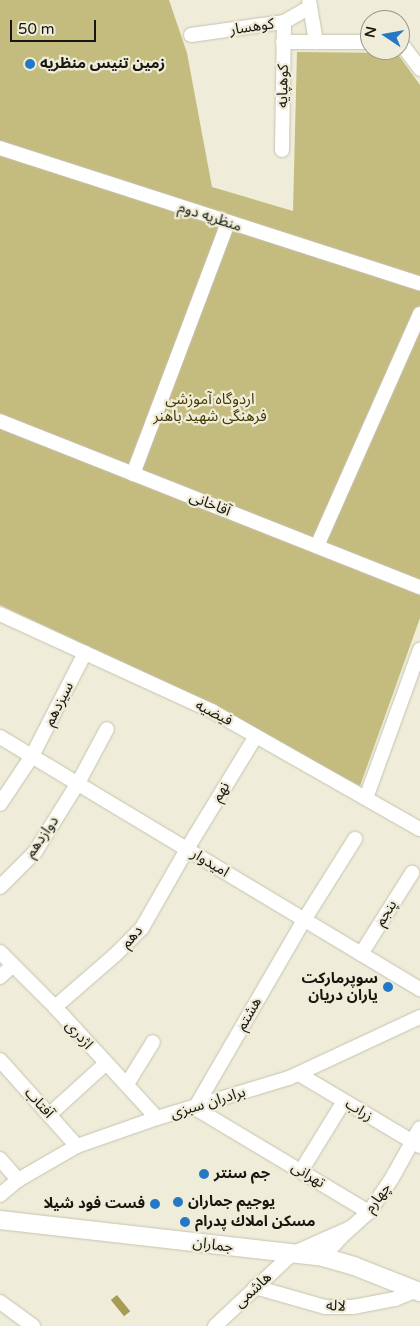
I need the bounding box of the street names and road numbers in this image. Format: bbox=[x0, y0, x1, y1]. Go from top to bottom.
street label: کوهسار bbox=[229, 15, 275, 39]
street label: کوهپایه bbox=[274, 64, 292, 108]
street label: منظریه دوم bbox=[176, 198, 244, 236]
street label: آقاخانی bbox=[187, 488, 233, 520]
street label: سیزدهم bbox=[40, 679, 78, 729]
street label: فیضیه bbox=[192, 696, 236, 730]
street label: نهم bbox=[208, 779, 234, 805]
street label: دوازدهم bbox=[21, 813, 63, 861]
street label: امیدوار bbox=[188, 845, 232, 881]
street label: پنجم bbox=[371, 897, 401, 929]
street label: دهم bbox=[117, 922, 147, 952]
street label: هشتم bbox=[232, 994, 266, 1034]
street label: اژدری bbox=[61, 1017, 97, 1053]
street label: برادران سبزی bbox=[168, 1083, 248, 1123]
street label: آفتاب bbox=[21, 1084, 57, 1122]
street label: زراب bbox=[342, 1095, 376, 1125]
street label: تهرانی bbox=[288, 1158, 328, 1192]
street label: چهارم bbox=[361, 1179, 395, 1217]
street label: جماران bbox=[192, 1234, 234, 1256]
street label: هاشمی bbox=[231, 1268, 275, 1312]
street label: لاله bbox=[325, 1296, 347, 1316]

